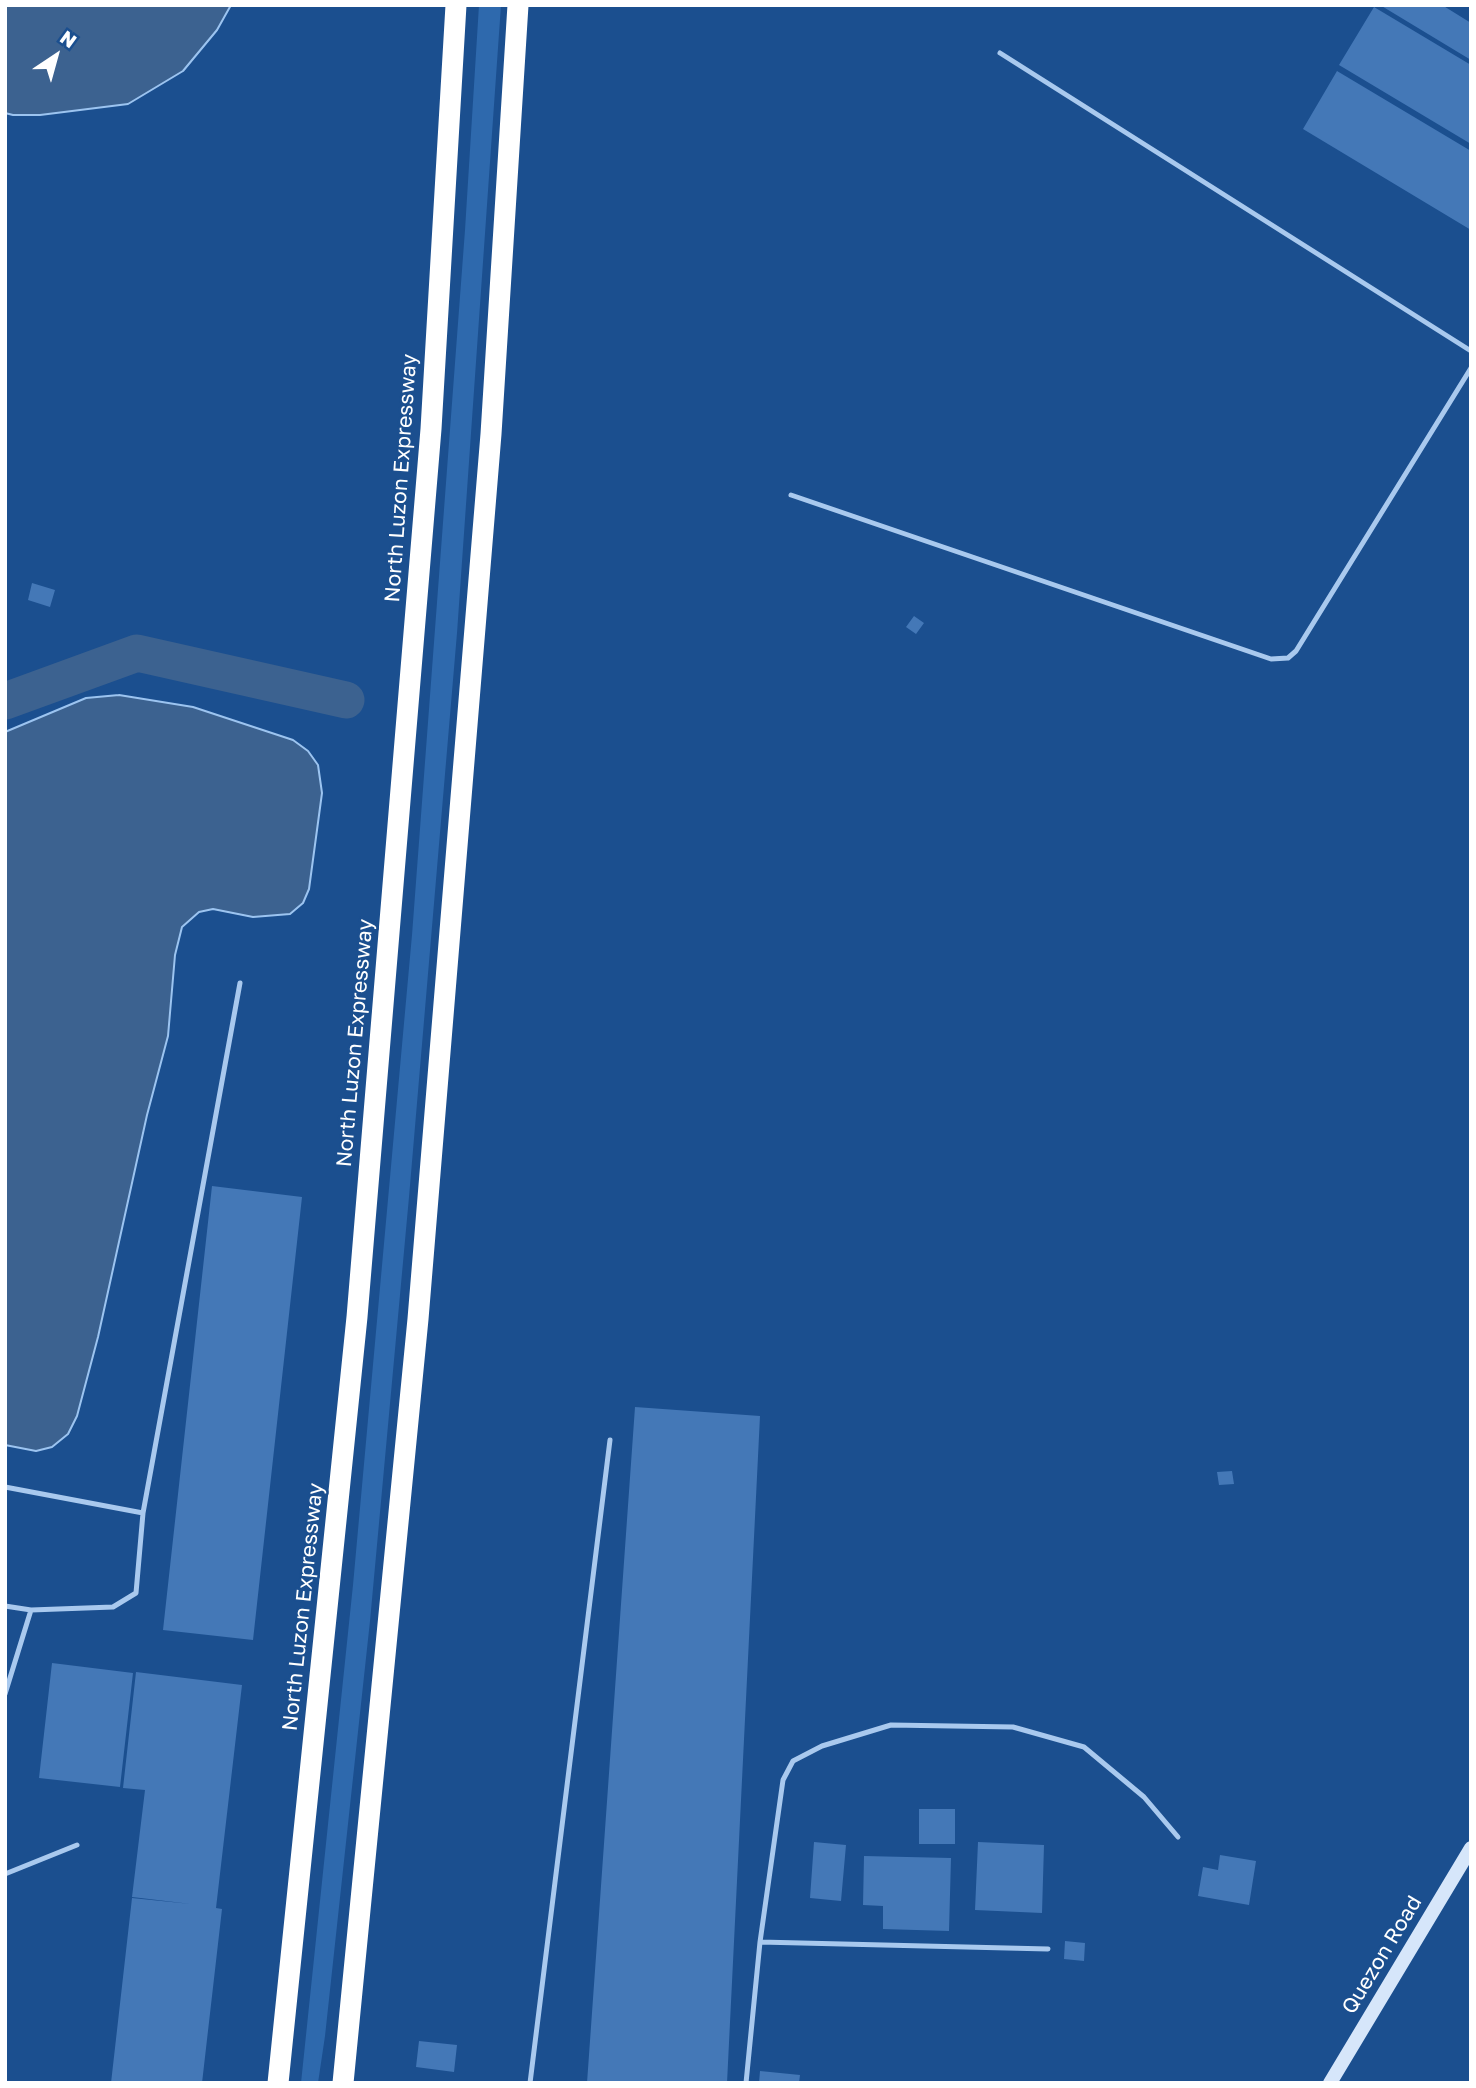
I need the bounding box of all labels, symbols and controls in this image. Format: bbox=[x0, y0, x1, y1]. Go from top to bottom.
north arrow bbox=[21, 21, 91, 91]
text: N bbox=[56, 25, 81, 52]
street label: North Luzon Expressway bbox=[380, 353, 422, 603]
street label: North Luzon Expressway bbox=[332, 918, 378, 1168]
street label: North Luzon Expressway bbox=[277, 1482, 329, 1732]
street label: Quezon Road bbox=[1337, 1891, 1427, 2019]

